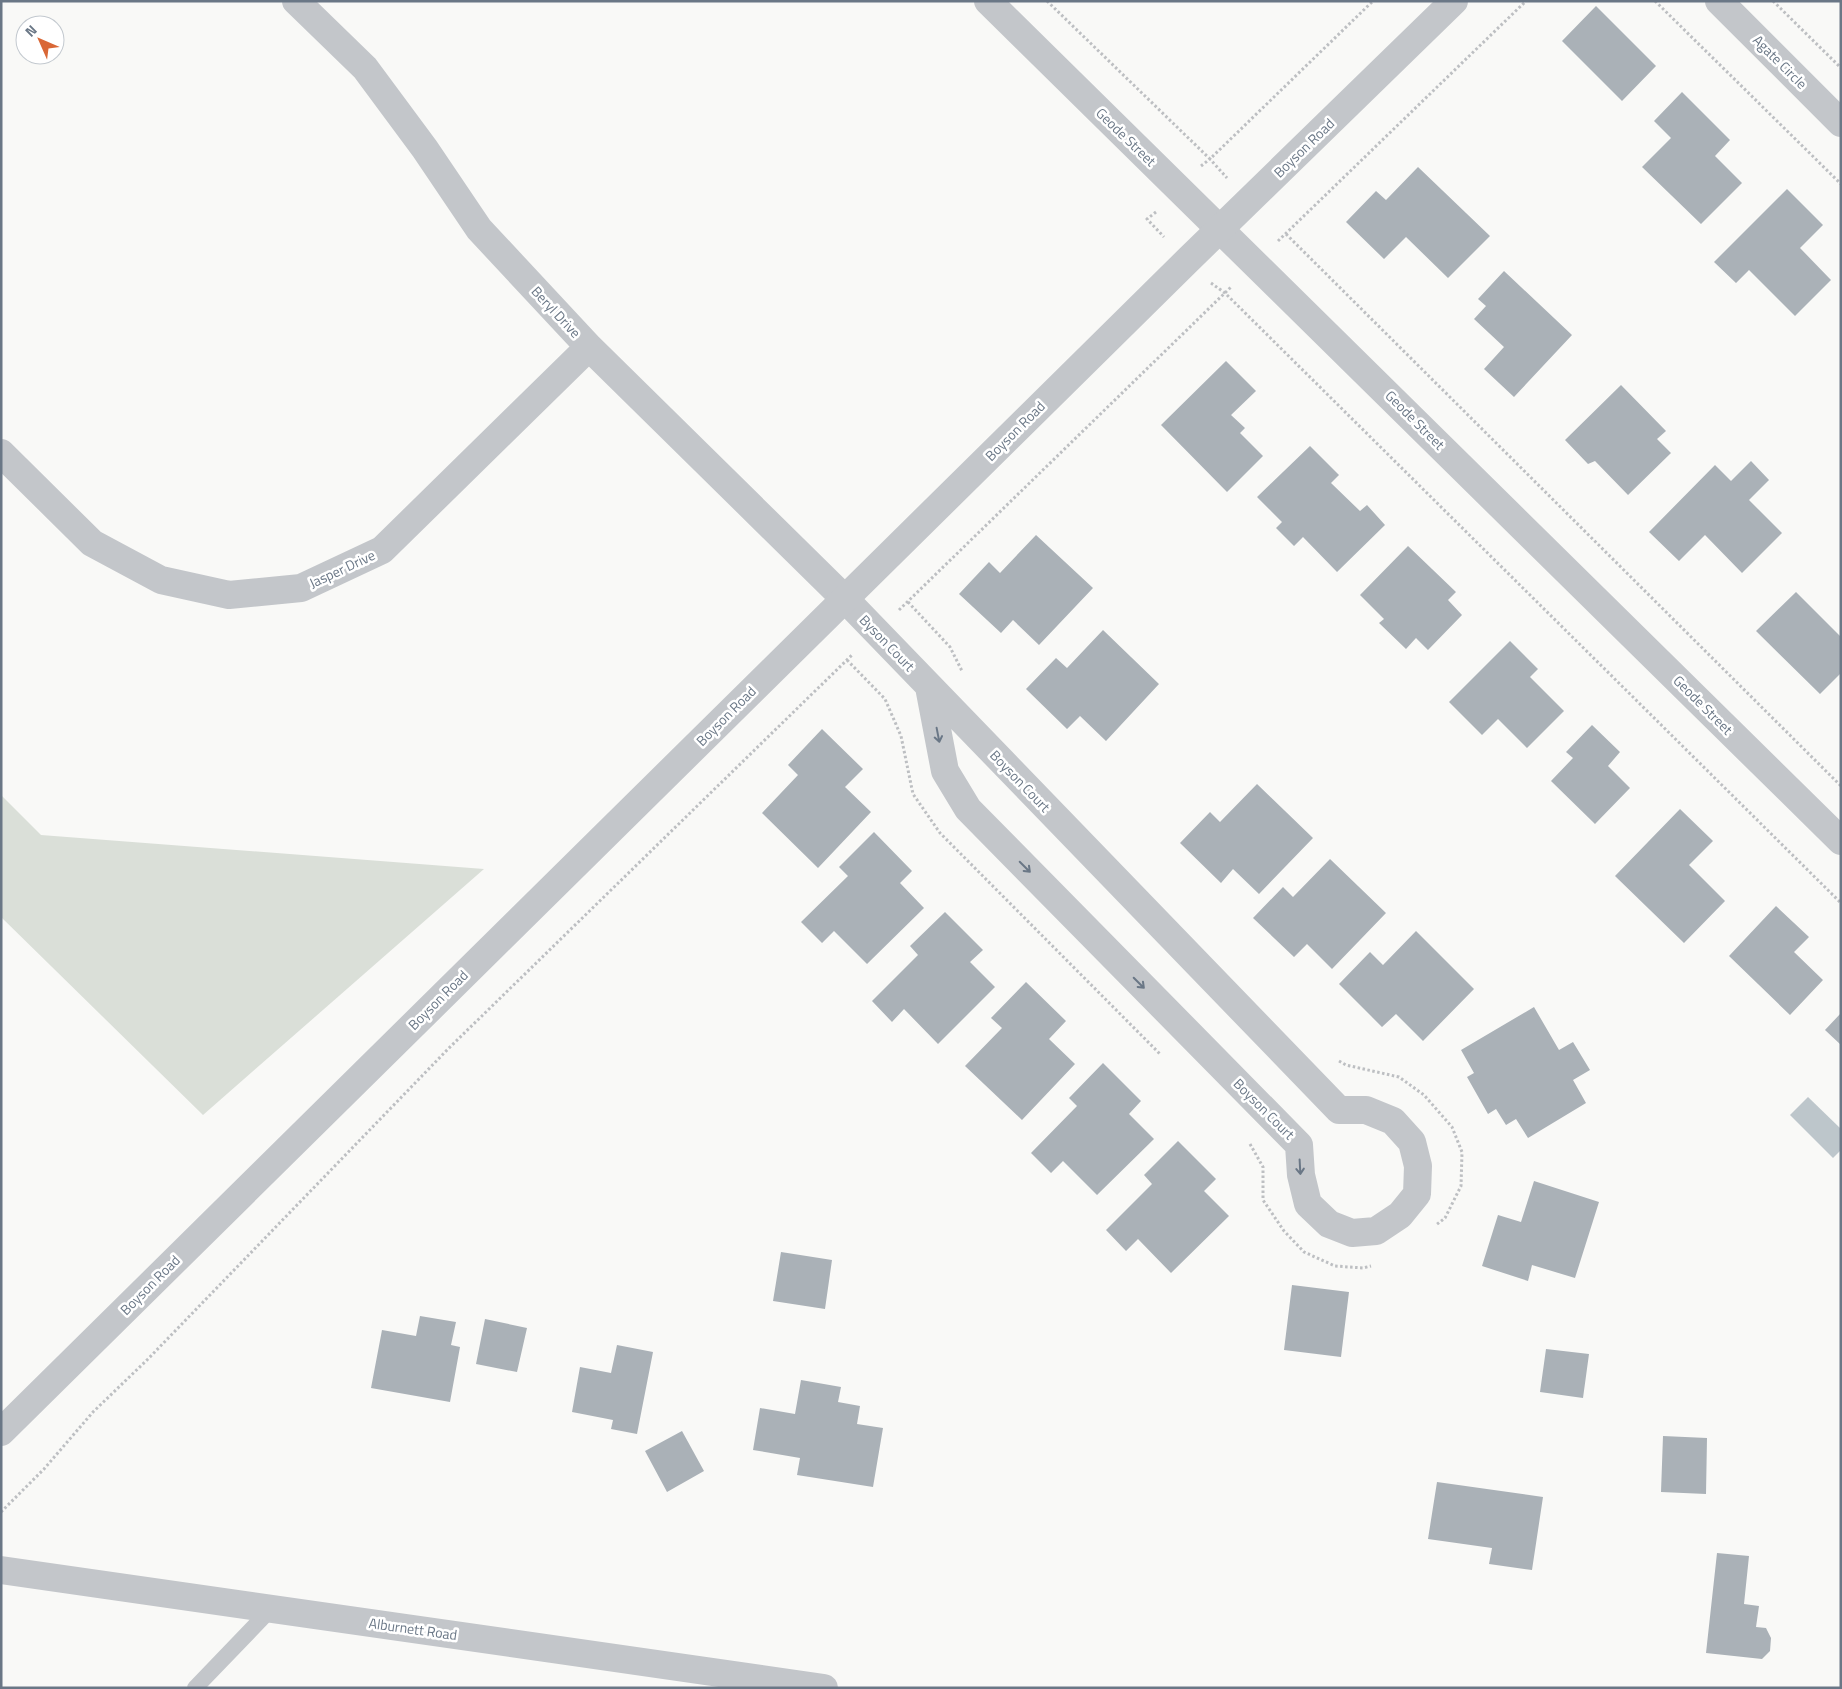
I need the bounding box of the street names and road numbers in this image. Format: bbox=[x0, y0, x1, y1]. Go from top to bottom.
street label: Agate Circle bbox=[1748, 30, 1812, 94]
street label: Geode Street bbox=[1091, 102, 1161, 171]
street label: Boyson Road bbox=[1269, 113, 1339, 182]
street label: Beryl Drive bbox=[527, 281, 586, 342]
street label: Geode Street bbox=[1381, 385, 1450, 454]
street label: Boyson Road bbox=[980, 396, 1049, 465]
street label: Jasper Drive bbox=[305, 544, 378, 593]
street label: Byson Court bbox=[855, 610, 920, 676]
street label: Geode Street bbox=[1669, 670, 1738, 739]
street label: Boyson Road bbox=[691, 681, 760, 750]
street label: Boyson Court bbox=[985, 745, 1055, 816]
street label: Boyson Road bbox=[403, 965, 472, 1034]
street label: Boyson Court bbox=[1229, 1073, 1300, 1144]
street label: Boyson Road bbox=[115, 1250, 184, 1319]
street label: Alburnett Road bbox=[368, 1612, 459, 1645]

